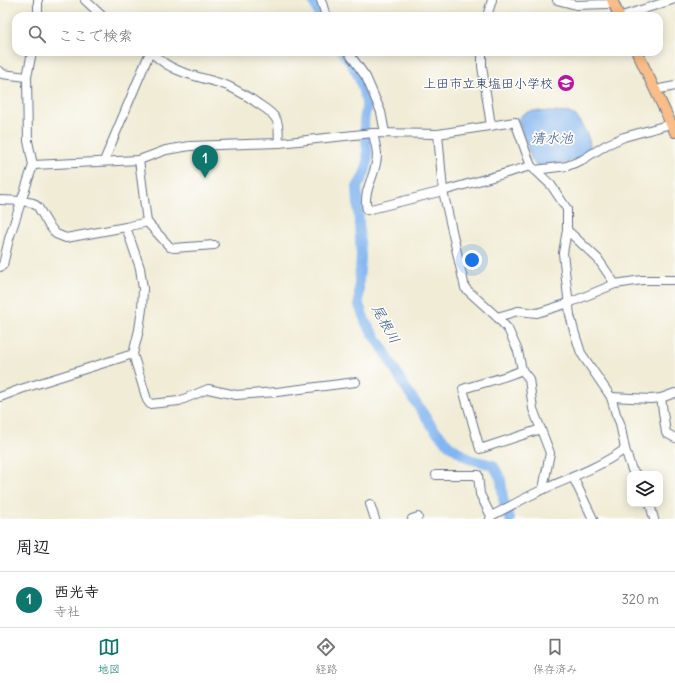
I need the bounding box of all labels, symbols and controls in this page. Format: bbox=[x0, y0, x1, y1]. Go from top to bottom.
search box bbox=[12, 12, 663, 56]
icon: search bbox=[26, 23, 48, 45]
text: ここで検索 bbox=[58, 26, 133, 45]
school or university icon: 上田市立東塩田小学校 bbox=[556, 73, 576, 93]
place label: 上田市立東塩田小学校 bbox=[423, 75, 553, 92]
water label: 清水池 bbox=[531, 129, 574, 147]
pin: 1 bbox=[192, 145, 218, 178]
your location bbox=[462, 250, 482, 270]
water label: 尾根川 bbox=[368, 301, 404, 347]
map controls bbox=[627, 471, 663, 507]
button: layers bbox=[627, 471, 663, 507]
text: 周辺 bbox=[16, 536, 50, 558]
text: 西光寺 bbox=[54, 582, 99, 601]
text: 1 bbox=[26, 591, 32, 608]
text: 320 m bbox=[621, 591, 659, 608]
text: 寺社 bbox=[54, 603, 80, 620]
tab: 地図 bbox=[98, 636, 120, 676]
tab: 経路 bbox=[315, 636, 337, 676]
tab: 保存済み bbox=[533, 636, 577, 676]

